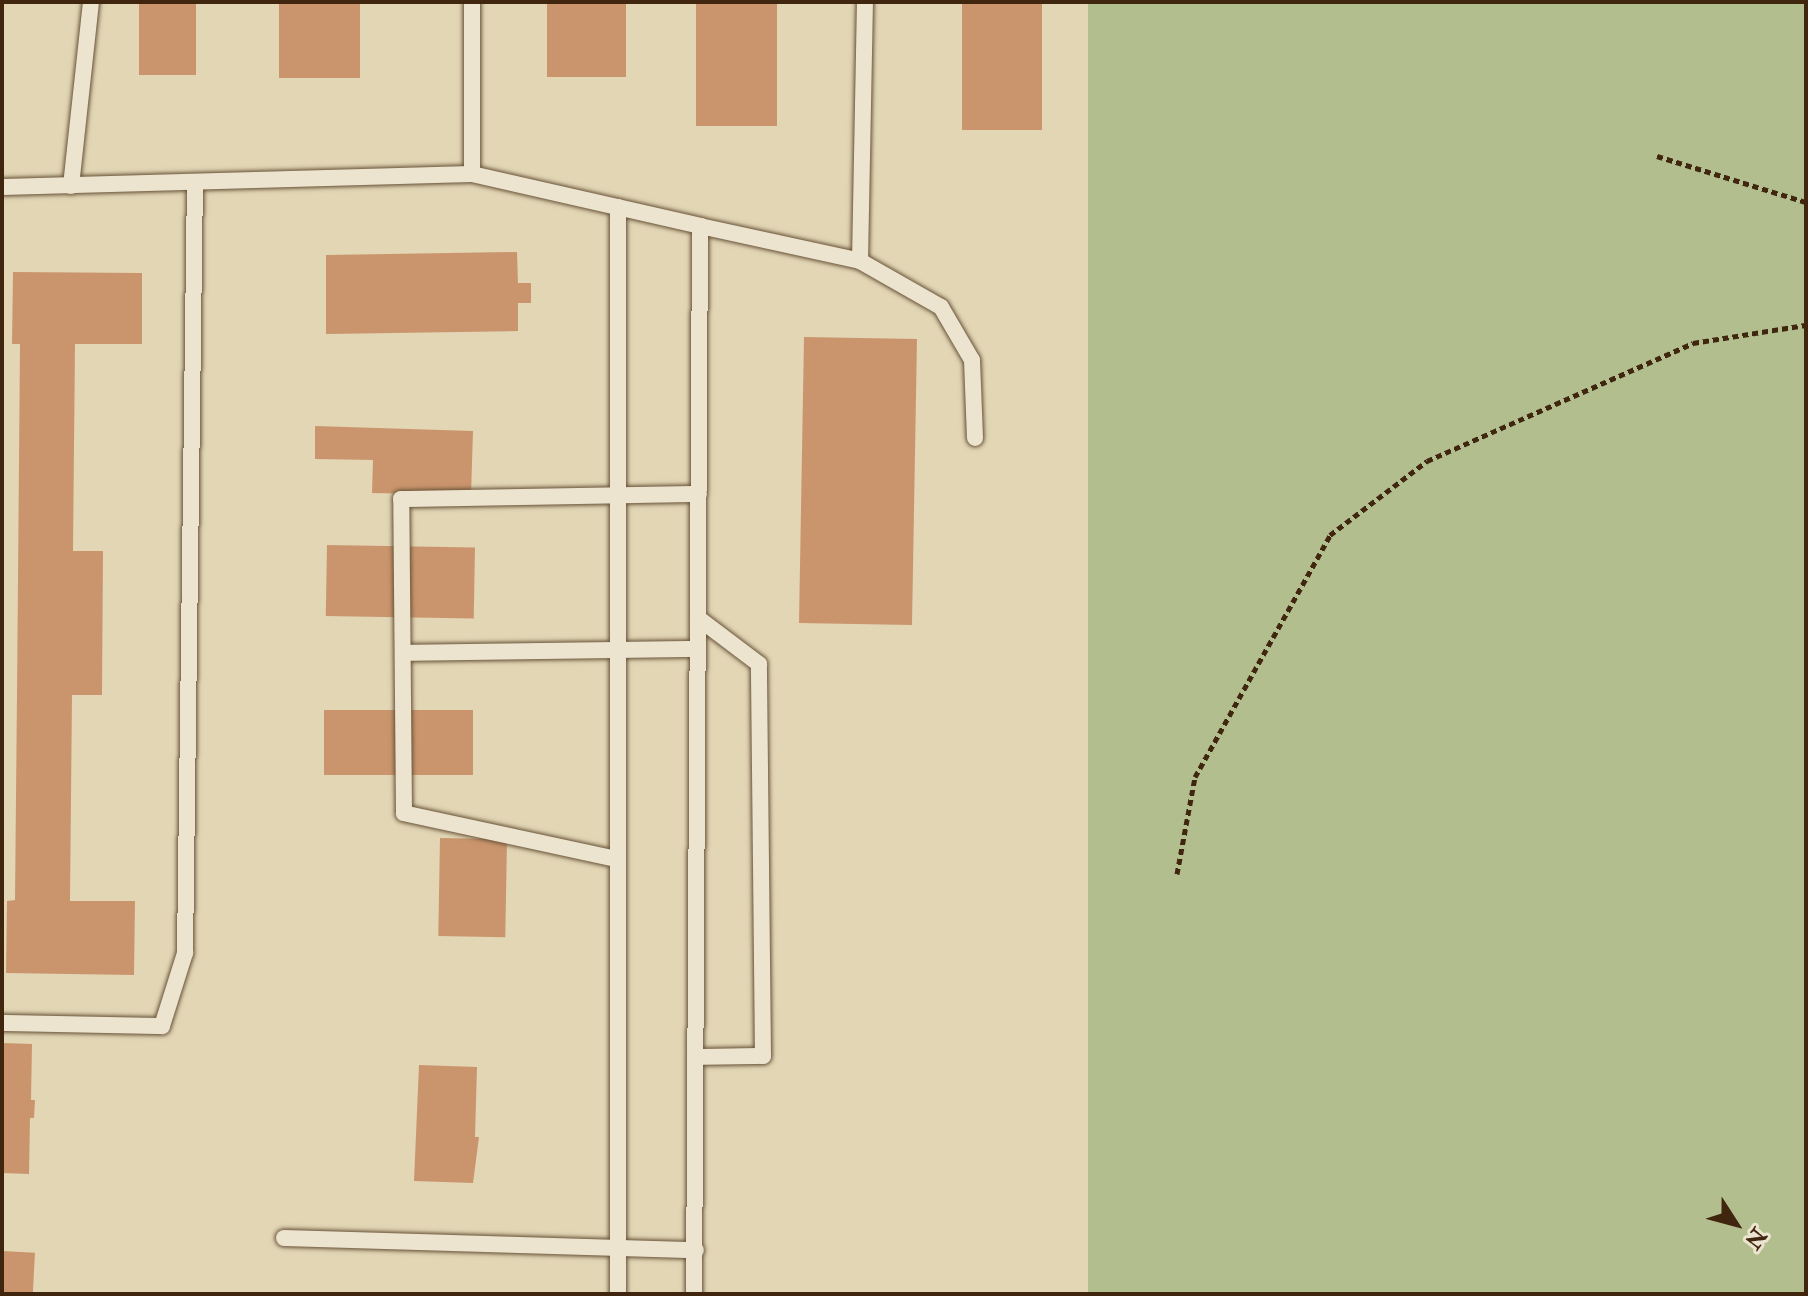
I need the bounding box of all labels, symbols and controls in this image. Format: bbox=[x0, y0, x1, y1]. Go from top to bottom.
north arrow bbox=[1696, 1184, 1776, 1264]
text: N bbox=[1738, 1222, 1773, 1254]

